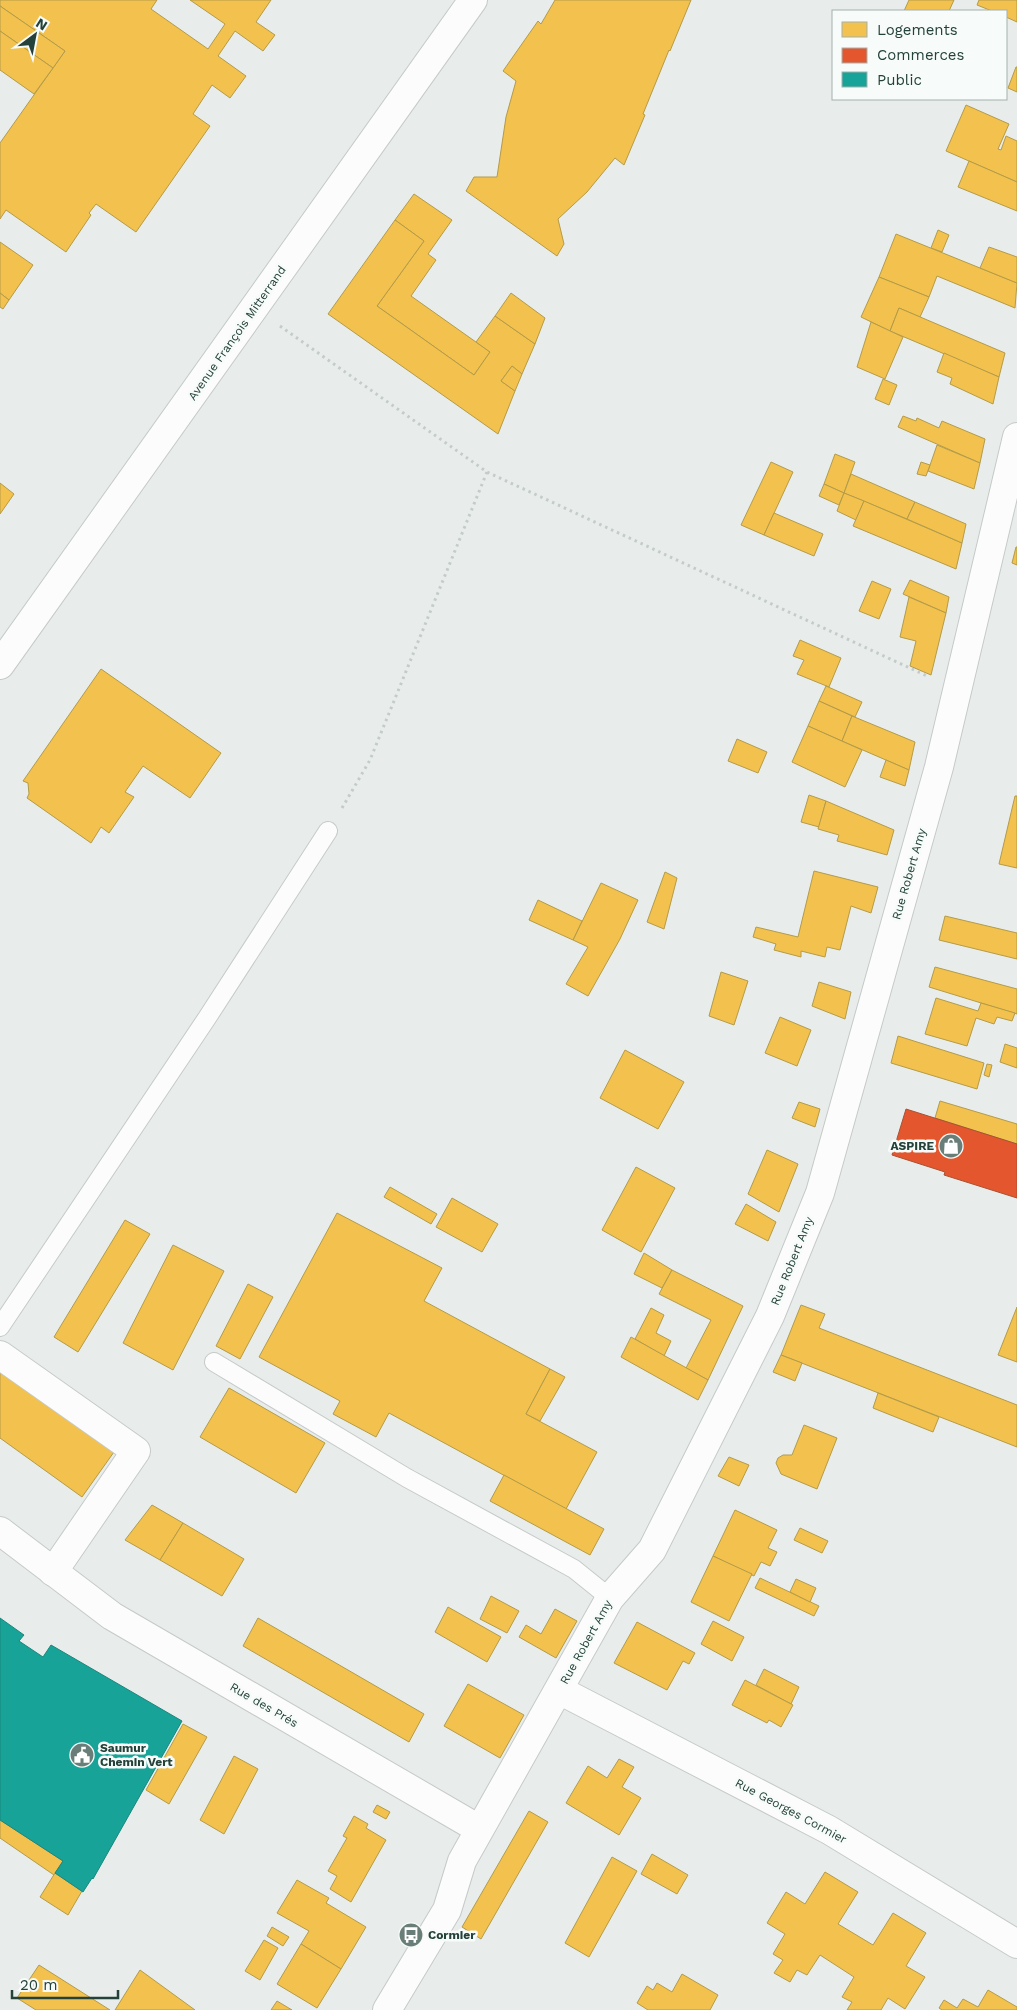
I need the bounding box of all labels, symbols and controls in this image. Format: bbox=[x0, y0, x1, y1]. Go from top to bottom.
north arrow bbox=[10, 10, 60, 60]
legend bbox=[832, 10, 1007, 100]
text: N bbox=[33, 14, 51, 34]
text: Logements bbox=[877, 21, 958, 39]
text: Commerces bbox=[877, 46, 964, 64]
text: Public bbox=[877, 71, 922, 89]
street label: Avenue François Mitterrand bbox=[185, 263, 289, 403]
street label: Rue Robert Amy bbox=[889, 826, 929, 921]
shop icon: ASPIRE bbox=[938, 1133, 964, 1159]
place label: ASPIRE bbox=[891, 1139, 934, 1153]
street label: Rue Robert Amy bbox=[768, 1214, 816, 1307]
street label: Rue Robert Amy bbox=[557, 1597, 615, 1687]
street label: Rue des Prés bbox=[227, 1680, 301, 1730]
place label: Saumur Chemin Vert bbox=[100, 1741, 173, 1769]
public building icon: Saumur Chemin Vert bbox=[69, 1742, 95, 1768]
street label: Rue Georges Cormier bbox=[733, 1776, 849, 1846]
bus stop icon: Cormier bbox=[398, 1922, 424, 1948]
place label: Cormier bbox=[428, 1928, 476, 1942]
scale bar bbox=[12, 1968, 119, 2000]
text: 20 m bbox=[20, 1976, 58, 1994]

